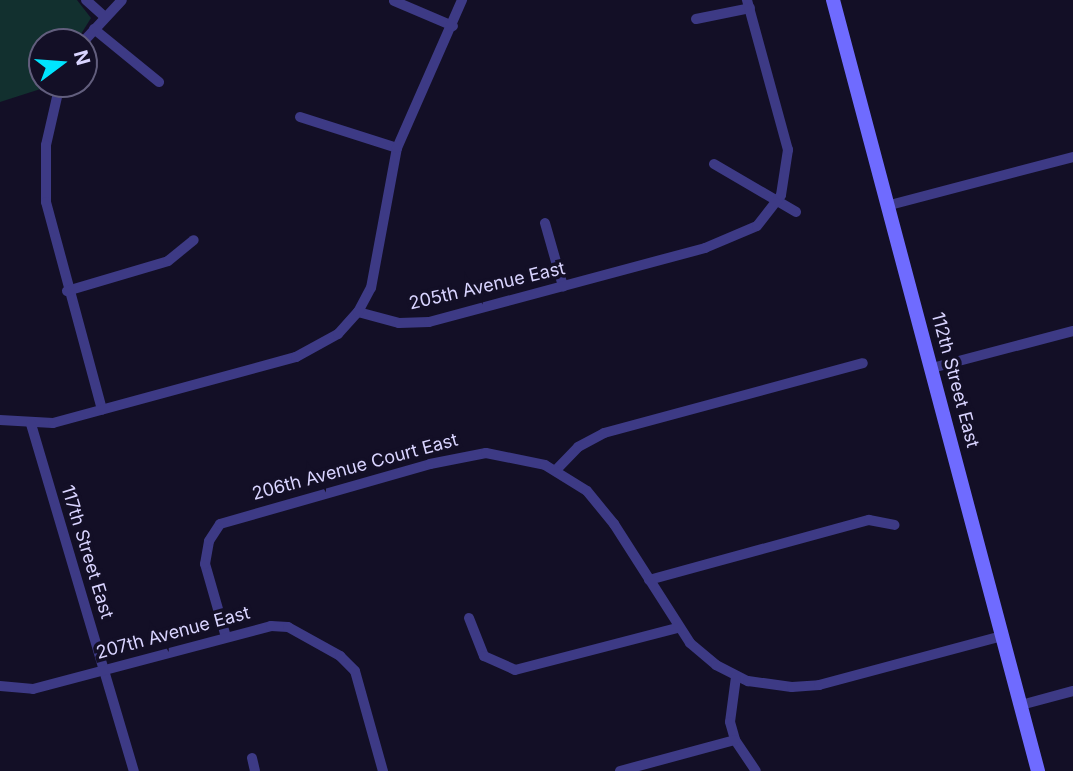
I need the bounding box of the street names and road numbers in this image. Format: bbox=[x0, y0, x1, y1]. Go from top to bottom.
street label: 205th Avenue East bbox=[407, 258, 567, 314]
street label: 112th Street East bbox=[927, 310, 983, 450]
street label: 206th Avenue Court East bbox=[250, 429, 460, 505]
street label: 117th Street East bbox=[56, 483, 118, 621]
street label: 207th Avenue East bbox=[94, 602, 252, 664]

